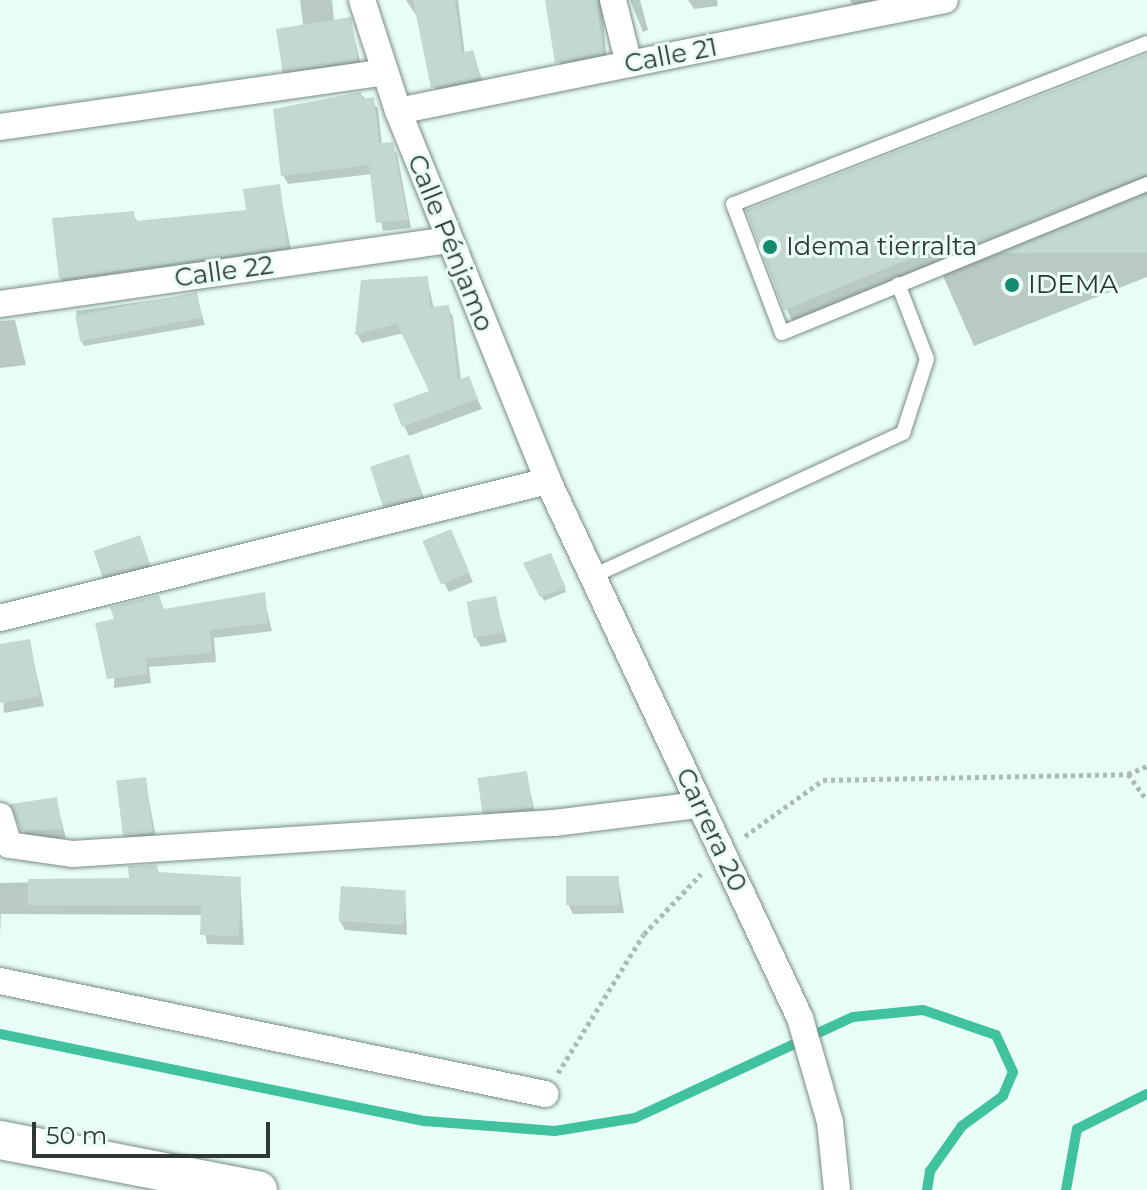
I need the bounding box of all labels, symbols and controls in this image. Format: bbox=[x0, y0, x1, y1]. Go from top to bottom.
street label: Calle 21 bbox=[622, 32, 720, 80]
street label: Calle Pénjamo bbox=[400, 150, 500, 336]
place label: Idema tierralta bbox=[786, 231, 977, 263]
marker: Idema tierralta bbox=[761, 238, 779, 256]
street label: Calle 22 bbox=[173, 250, 275, 294]
place label: IDEMA bbox=[1028, 269, 1118, 301]
marker: IDEMA bbox=[1003, 276, 1021, 294]
street label: Carrera 20 bbox=[669, 763, 753, 897]
scale bar bbox=[36, 1106, 274, 1156]
text: 50 m bbox=[46, 1121, 107, 1150]

